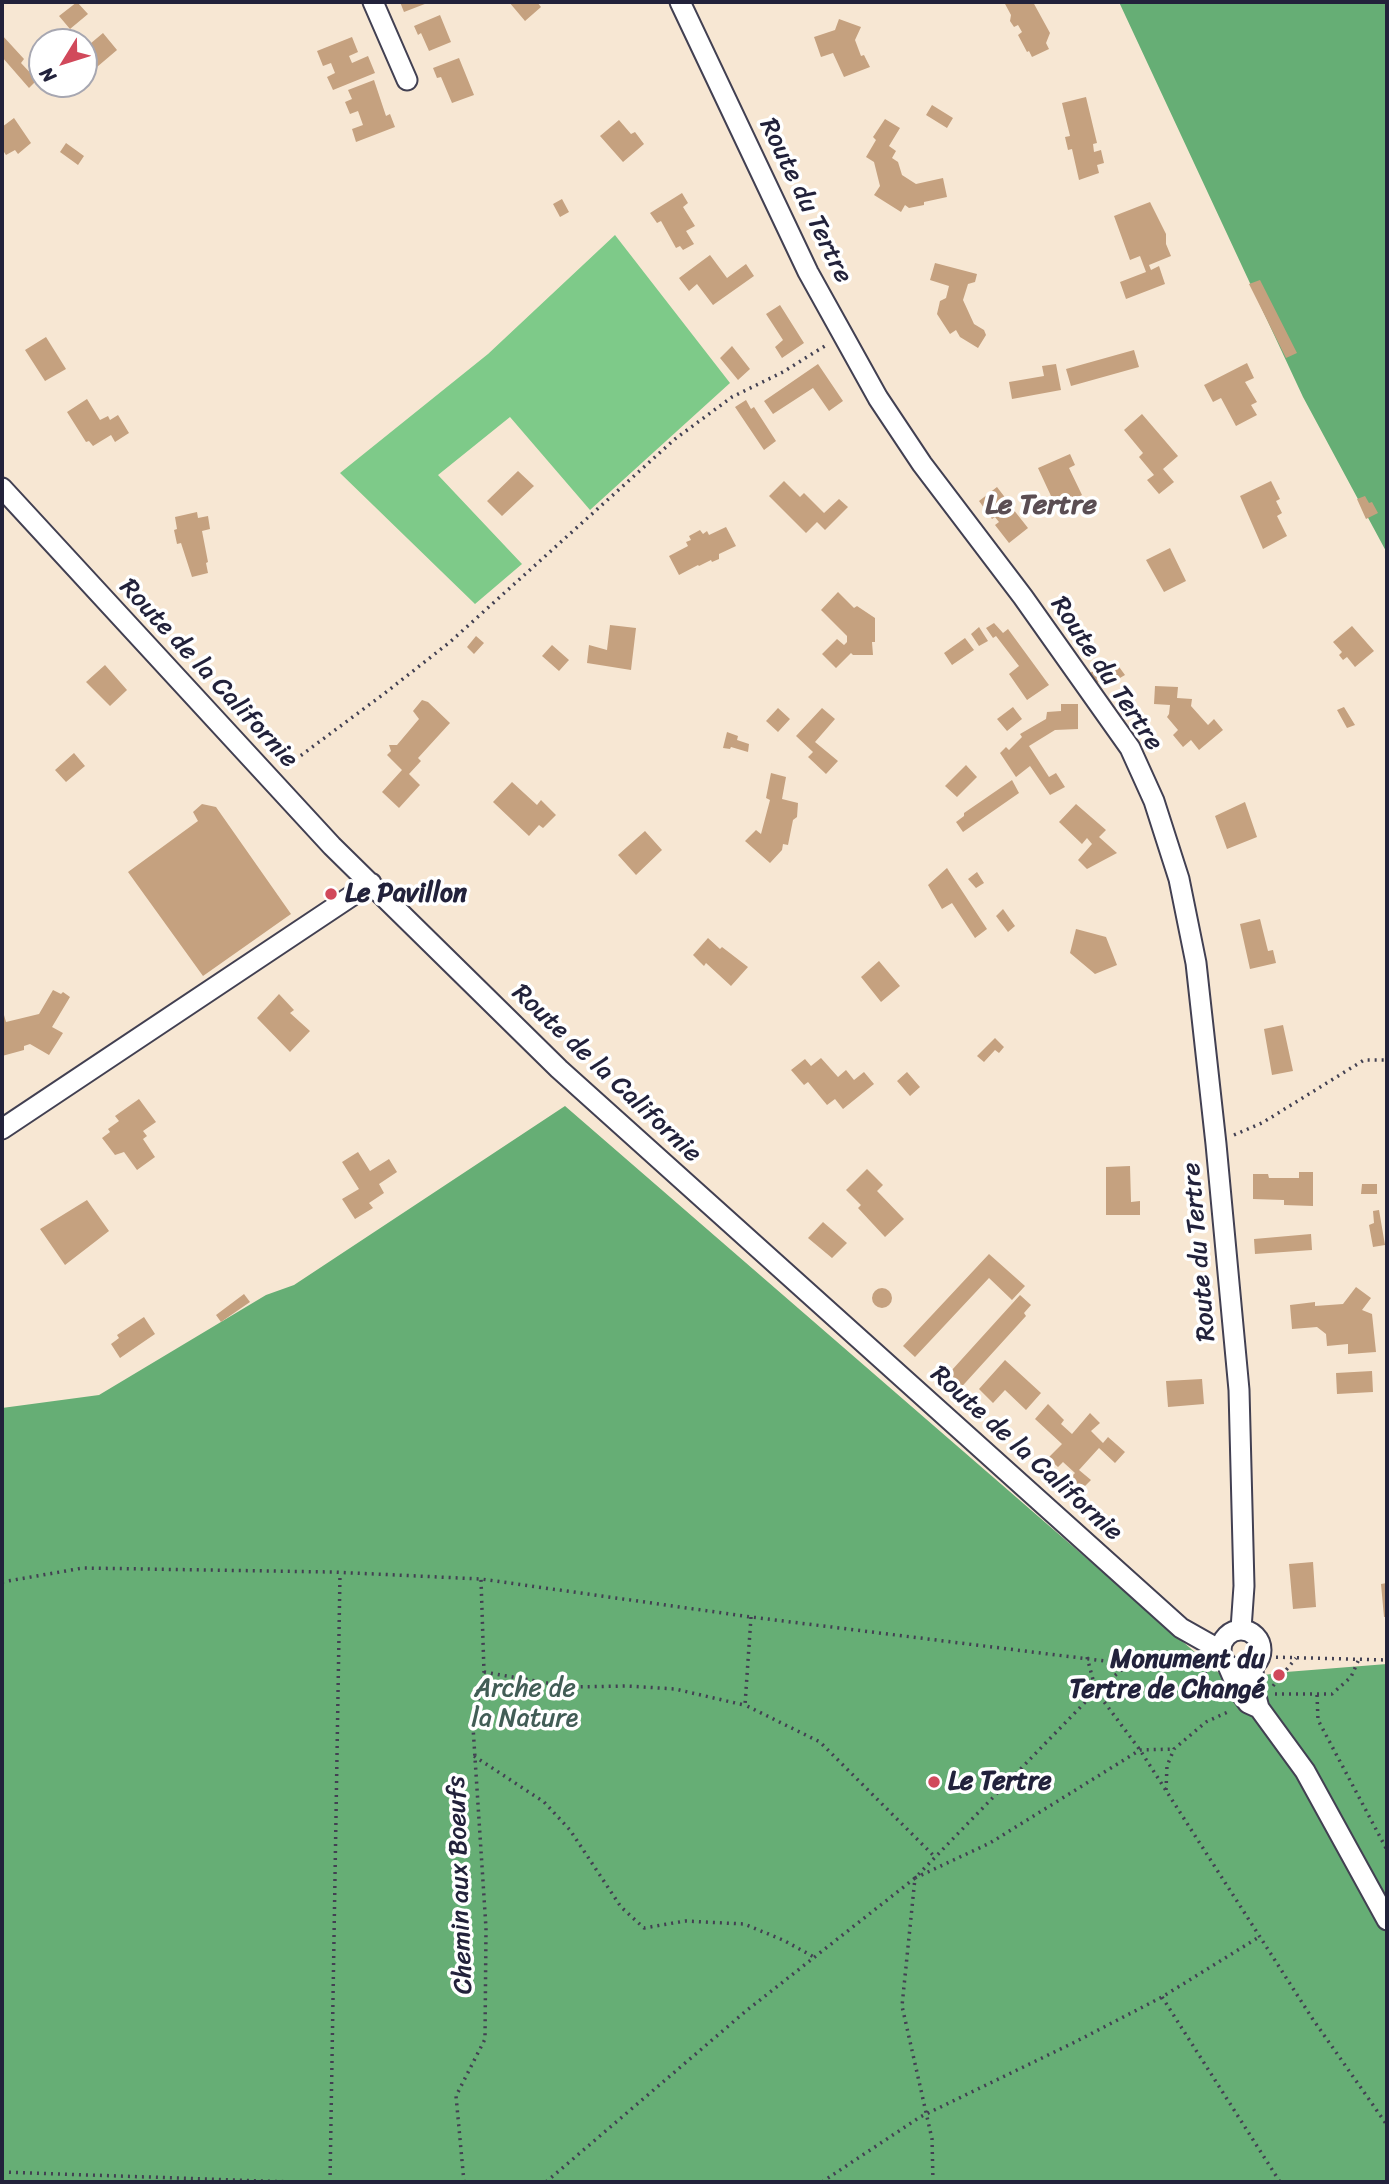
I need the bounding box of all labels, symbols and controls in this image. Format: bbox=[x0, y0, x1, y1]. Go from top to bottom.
north arrow bbox=[28, 28, 98, 98]
text: N bbox=[31, 60, 65, 90]
street label: Route du Tertre bbox=[752, 113, 858, 289]
district label: Le Tertre bbox=[985, 489, 1097, 523]
street label: Route de la Californie bbox=[112, 573, 304, 775]
street label: Route du Tertre bbox=[1043, 591, 1169, 757]
place label: Le Pavillon bbox=[345, 878, 467, 910]
marker: Le Pavillon bbox=[323, 886, 339, 902]
street label: Route de la Californie bbox=[505, 978, 707, 1170]
street label: Route du Tertre bbox=[1177, 1161, 1223, 1343]
street label: Route de la Californie bbox=[923, 1359, 1129, 1549]
place label: Monument du Tertre de Changé bbox=[1069, 1644, 1265, 1706]
marker: Monument du Tertre de Changé bbox=[1271, 1667, 1287, 1683]
park label: Arche de la Nature bbox=[472, 1673, 578, 1734]
place label: Le Tertre bbox=[948, 1766, 1052, 1798]
marker: Le Tertre bbox=[926, 1774, 942, 1790]
street label: Chemin aux Boeufs bbox=[442, 1775, 480, 1995]

